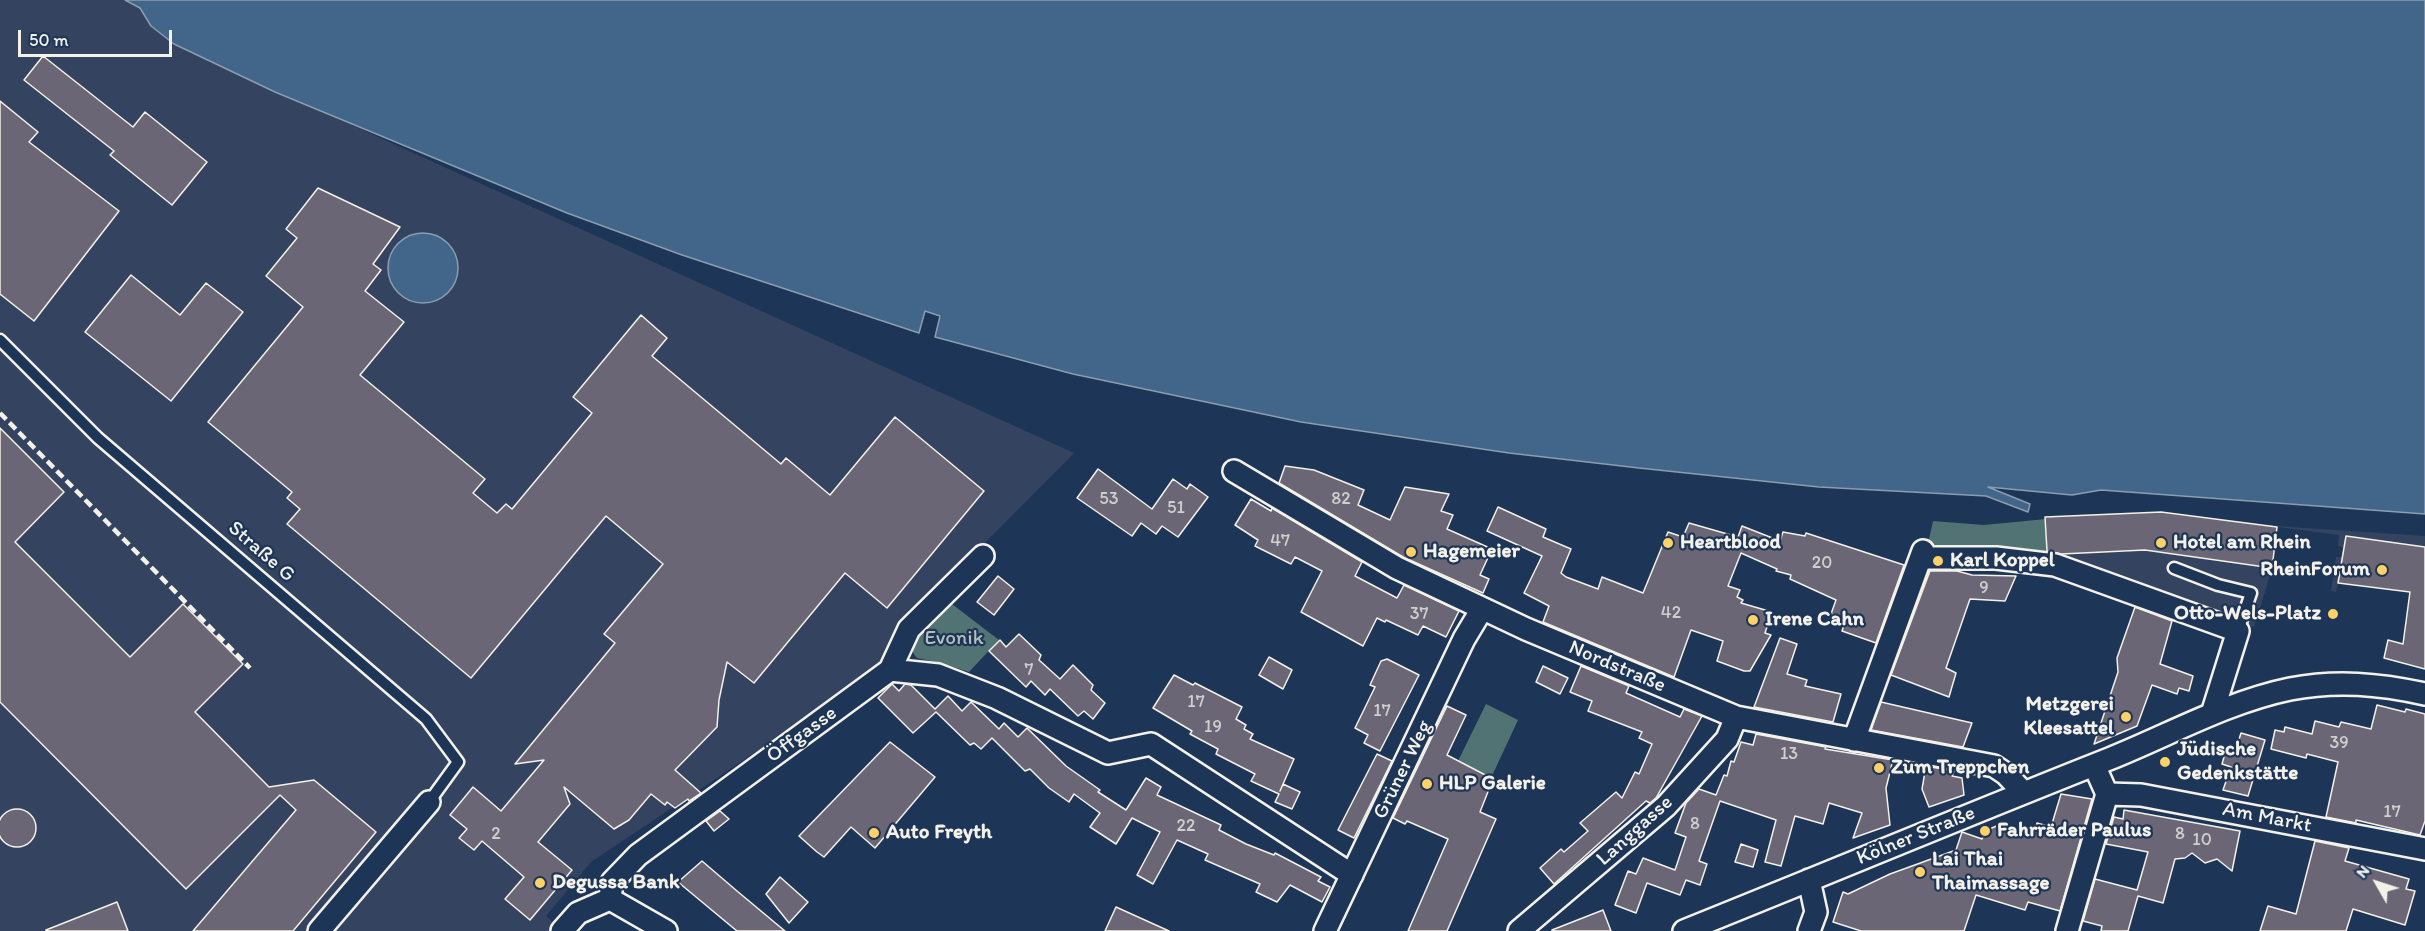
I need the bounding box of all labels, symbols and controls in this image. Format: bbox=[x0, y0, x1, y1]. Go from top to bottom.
scale bar bbox=[21, 18, 176, 56]
text: 50 m bbox=[29, 29, 69, 51]
house number: 53 bbox=[1099, 488, 1119, 510]
house number: 82 bbox=[1331, 488, 1351, 510]
house number: 51 bbox=[1167, 497, 1185, 519]
street label: Straße G bbox=[222, 516, 300, 588]
house number: 47 bbox=[1270, 530, 1290, 552]
place label: Heartblood bbox=[1680, 530, 1781, 556]
place label: Hotel am Rhein bbox=[2173, 530, 2311, 556]
marker: Heartblood bbox=[1661, 536, 1675, 550]
marker: Hotel am Rhein bbox=[2154, 536, 2168, 550]
place label: Hagemeier bbox=[1423, 539, 1520, 565]
marker: Hagemeier bbox=[1404, 545, 1418, 559]
place label: Karl Koppel bbox=[1950, 548, 2055, 574]
house number: 20 bbox=[1812, 552, 1832, 574]
marker: Karl Koppel bbox=[1931, 554, 1945, 568]
place label: RheinForum bbox=[2260, 557, 2370, 583]
marker: RheinForum bbox=[2375, 563, 2389, 577]
house number: 9 bbox=[1979, 577, 1989, 599]
place label: Otto-Wels-Platz bbox=[2174, 601, 2321, 627]
house number: 42 bbox=[1661, 602, 1681, 624]
house number: 37 bbox=[1410, 603, 1428, 625]
place label: Irene Cahn bbox=[1765, 607, 1864, 633]
marker: Otto-Wels-Platz bbox=[2326, 607, 2340, 621]
marker: Irene Cahn bbox=[1746, 613, 1760, 627]
park label: Evonik bbox=[924, 626, 984, 652]
street label: Nordstraße bbox=[1565, 635, 1669, 699]
house number: 7 bbox=[1025, 659, 1033, 681]
house number: 17 bbox=[1187, 691, 1205, 713]
place label: Metzgerei Kleesattel bbox=[2023, 692, 2114, 742]
house number: 17 bbox=[1373, 700, 1391, 722]
street label: Öffgasse bbox=[762, 701, 842, 769]
marker: Metzgerei Kleesattel bbox=[2119, 710, 2133, 724]
house number: 19 bbox=[1204, 716, 1222, 738]
street label: Grüner Weg bbox=[1368, 717, 1438, 823]
house number: 39 bbox=[2329, 732, 2349, 754]
place label: Jüdische Gedenkstätte bbox=[2177, 737, 2298, 787]
house number: 13 bbox=[1780, 743, 1798, 765]
place label: Zum Treppchen bbox=[1891, 755, 2029, 781]
marker: Jüdische Gedenkstätte bbox=[2158, 755, 2172, 769]
marker: Zum Treppchen bbox=[1872, 761, 1886, 775]
place label: HLP Galerie bbox=[1439, 771, 1546, 797]
marker: HLP Galerie bbox=[1420, 777, 1434, 791]
street label: Langgasse bbox=[1592, 790, 1678, 872]
street label: Am Markt bbox=[2220, 797, 2314, 839]
street label: Kölner Straße bbox=[1853, 801, 1979, 871]
house number: 17 bbox=[2383, 801, 2401, 823]
house number: 8 bbox=[1690, 813, 1700, 835]
house number: 22 bbox=[1177, 815, 1195, 837]
place label: Fahrräder Paulus bbox=[1997, 818, 2151, 844]
place label: Auto Freyth bbox=[886, 820, 992, 846]
house number: 2 bbox=[491, 823, 501, 845]
house number: 8 bbox=[2175, 823, 2185, 845]
marker: Fahrräder Paulus bbox=[1978, 824, 1992, 838]
marker: Auto Freyth bbox=[867, 826, 881, 840]
house number: 10 bbox=[2192, 829, 2212, 851]
place label: Lai Thai Thaimassage bbox=[1932, 847, 2050, 897]
north arrow bbox=[2347, 853, 2407, 913]
text: N bbox=[2352, 861, 2373, 882]
marker: Lai Thai Thaimassage bbox=[1913, 865, 1927, 879]
place label: Degussa Bank bbox=[552, 870, 680, 896]
marker: Degussa Bank bbox=[533, 876, 547, 890]

